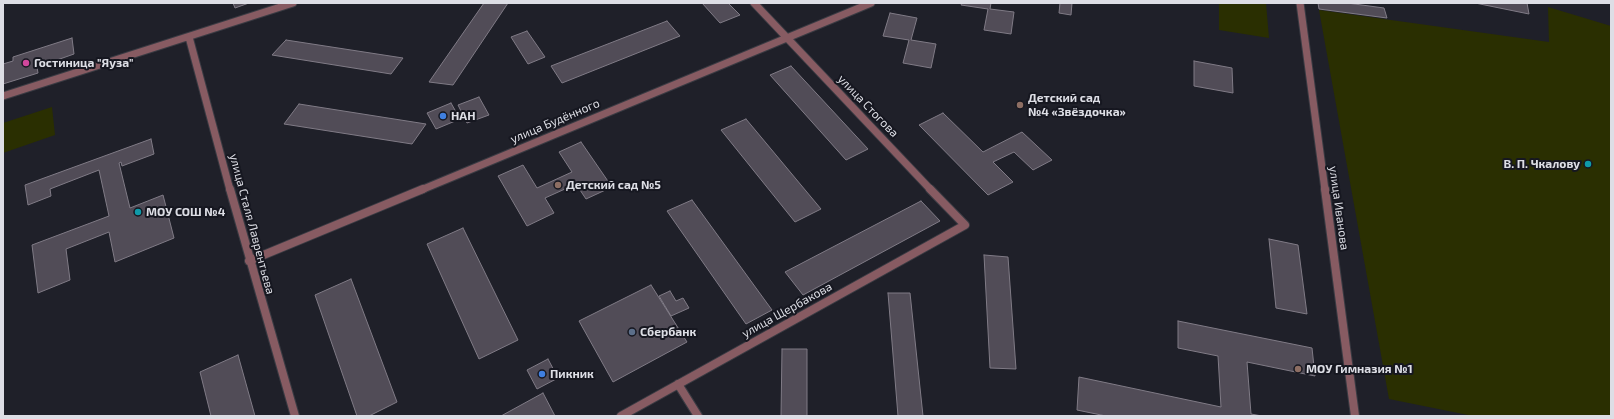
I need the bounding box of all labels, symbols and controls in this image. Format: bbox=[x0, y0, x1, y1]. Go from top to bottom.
place label: Гостиница "Яуза" bbox=[34, 56, 133, 70]
marker: Гостиница "Яуза" bbox=[21, 58, 31, 68]
street label: улица Стогова bbox=[835, 72, 901, 140]
place label: Детский сад №4 «Звёздочка» bbox=[1028, 91, 1126, 119]
street label: улица Будённого bbox=[508, 96, 602, 146]
marker: Детский сад №4 «Звёздочка» bbox=[1015, 100, 1025, 110]
place label: НАН bbox=[451, 109, 476, 123]
marker: НАН bbox=[438, 111, 448, 121]
street label: улица Сталя Лаврентьева bbox=[226, 152, 278, 296]
place label: В. П. Чкалову bbox=[1504, 157, 1580, 171]
marker: В. П. Чкалову bbox=[1583, 159, 1593, 169]
street label: улица Иванова bbox=[1326, 165, 1352, 251]
place label: Детский сад №5 bbox=[566, 178, 661, 192]
marker: Детский сад №5 bbox=[553, 180, 563, 190]
place label: МОУ СОШ №4 bbox=[146, 205, 225, 219]
marker: МОУ СОШ №4 bbox=[133, 207, 143, 217]
street label: улица Щербакова bbox=[739, 279, 835, 341]
place label: Сбербанк bbox=[640, 325, 696, 339]
marker: Сбербанк bbox=[627, 327, 637, 337]
place label: МОУ Гимназия №1 bbox=[1306, 362, 1413, 376]
marker: МОУ Гимназия №1 bbox=[1293, 364, 1303, 374]
place label: Пикник bbox=[550, 367, 594, 381]
marker: Пикник bbox=[537, 369, 547, 379]

